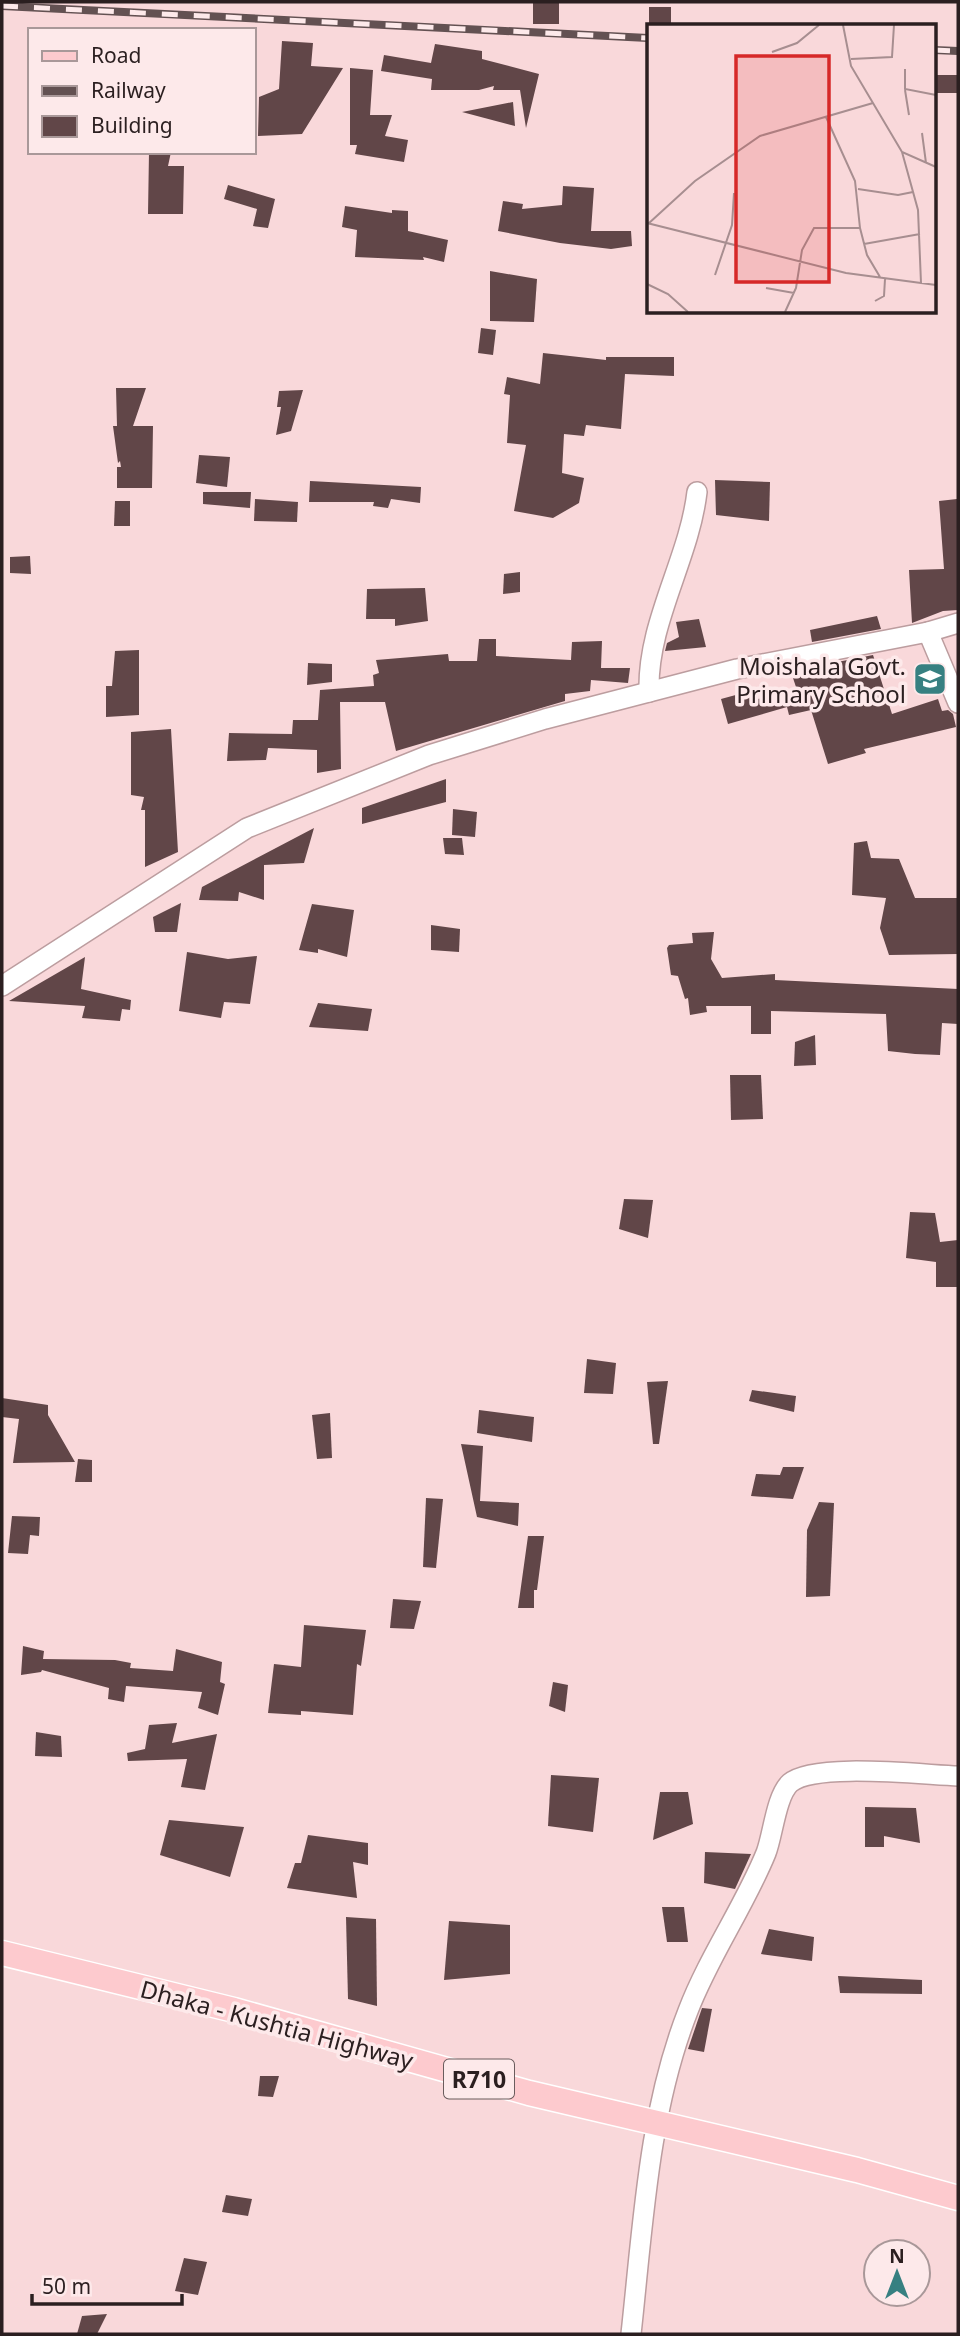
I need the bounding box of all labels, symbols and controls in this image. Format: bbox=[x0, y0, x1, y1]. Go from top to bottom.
inset map bbox=[647, 24, 936, 313]
legend bbox=[28, 28, 256, 154]
text: Road bbox=[91, 41, 141, 69]
text: Railway bbox=[91, 76, 166, 104]
text: Building bbox=[91, 111, 173, 139]
place label: Moishala Govt. Primary School bbox=[736, 649, 906, 710]
school or university icon: Moishala Govt. Primary School bbox=[911, 660, 949, 698]
street label: Dhaka - Kushtia Highway bbox=[137, 1972, 418, 2077]
road number: R710 bbox=[444, 2060, 514, 2098]
north arrow bbox=[862, 2238, 932, 2308]
text: N bbox=[889, 2243, 905, 2269]
scale bar bbox=[32, 2262, 182, 2306]
text: 50 m bbox=[42, 2272, 91, 2300]

